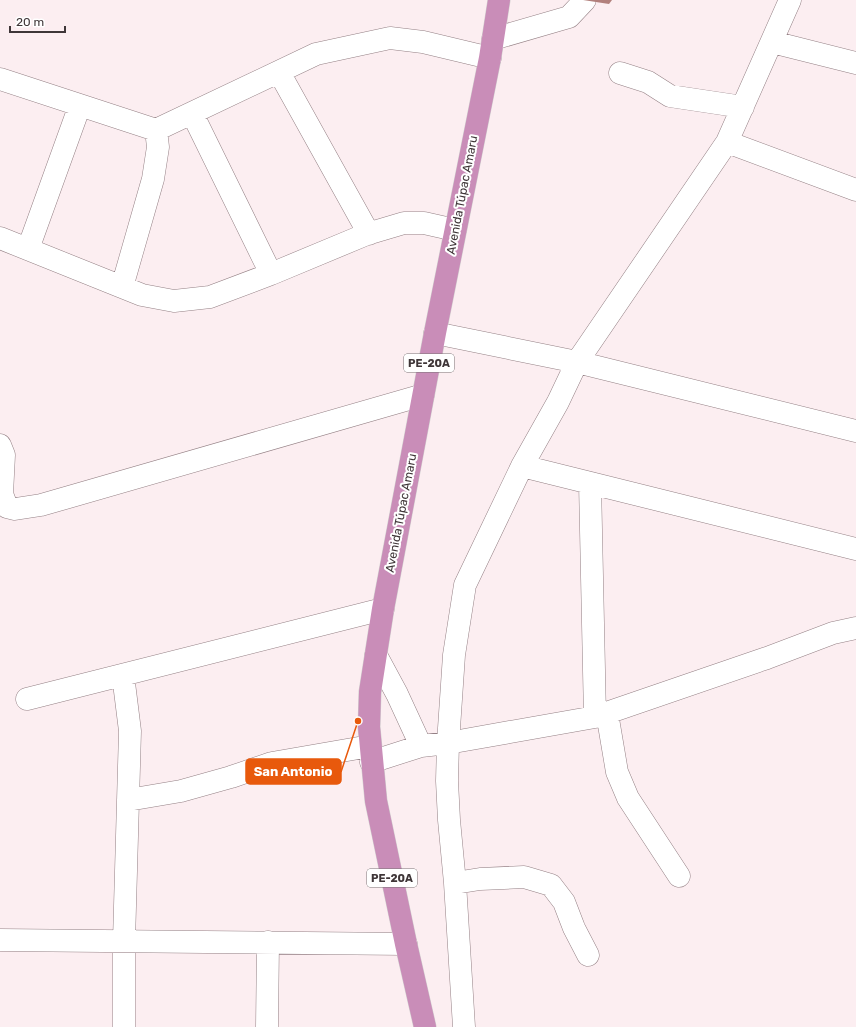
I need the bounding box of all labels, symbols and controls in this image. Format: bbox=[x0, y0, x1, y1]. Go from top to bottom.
scale bar bbox=[10, 8, 65, 34]
text: 20 m bbox=[16, 15, 44, 29]
street label: Avenida Túpac Amaru bbox=[444, 134, 480, 256]
road number: PE-20A bbox=[404, 354, 454, 372]
street label: Avenida Túpac Amaru bbox=[383, 452, 419, 574]
callout: San Antonio bbox=[246, 759, 341, 784]
text: San Antonio bbox=[254, 764, 332, 779]
road number: PE-20A bbox=[367, 869, 417, 887]

